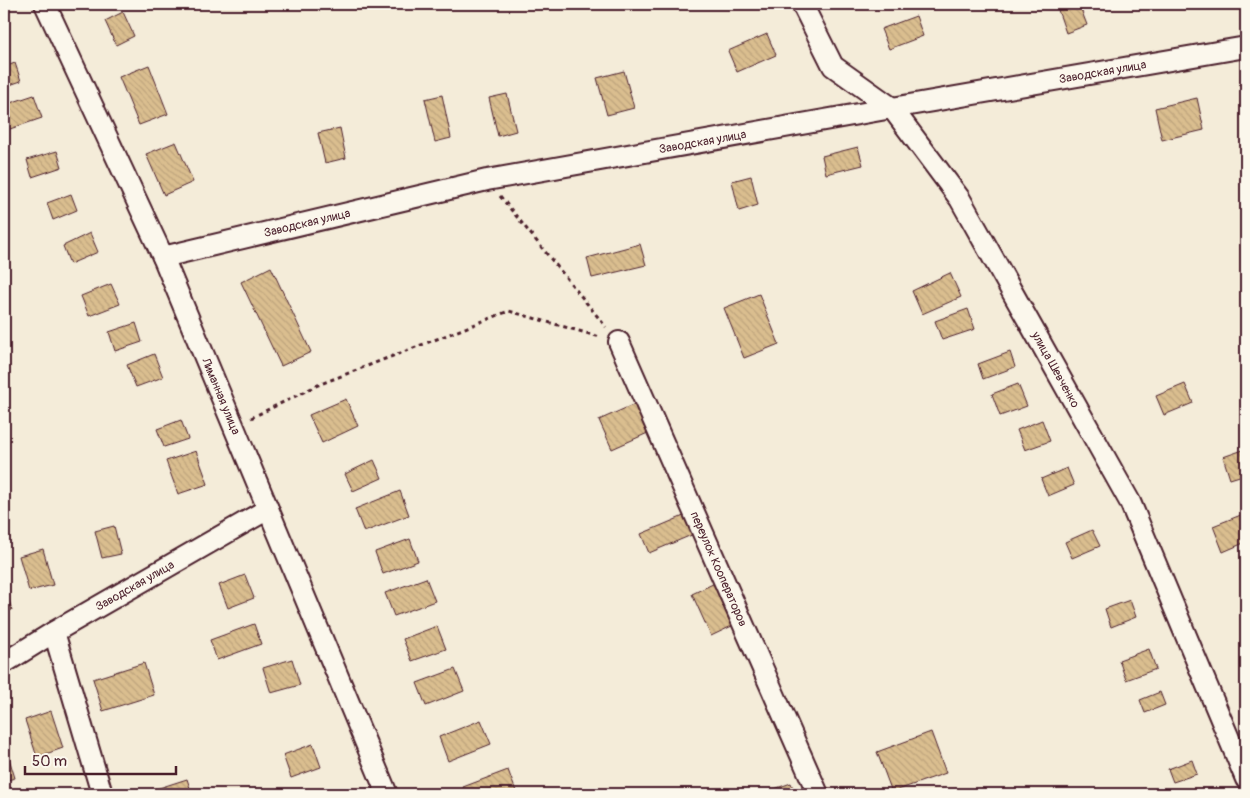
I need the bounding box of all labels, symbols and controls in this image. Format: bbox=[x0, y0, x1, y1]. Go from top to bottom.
street label: Заводская улица bbox=[1058, 57, 1148, 87]
street label: Заводская улица bbox=[658, 127, 748, 157]
street label: Заводская улица bbox=[262, 206, 352, 241]
street label: улица Шевченко bbox=[1028, 328, 1083, 411]
street label: Лиманная улица bbox=[198, 355, 243, 437]
street label: переулок Кооператоров bbox=[687, 509, 750, 629]
street label: Заводская улица bbox=[93, 557, 177, 615]
scale bar bbox=[25, 743, 176, 775]
text: 50 m bbox=[32, 752, 67, 771]

